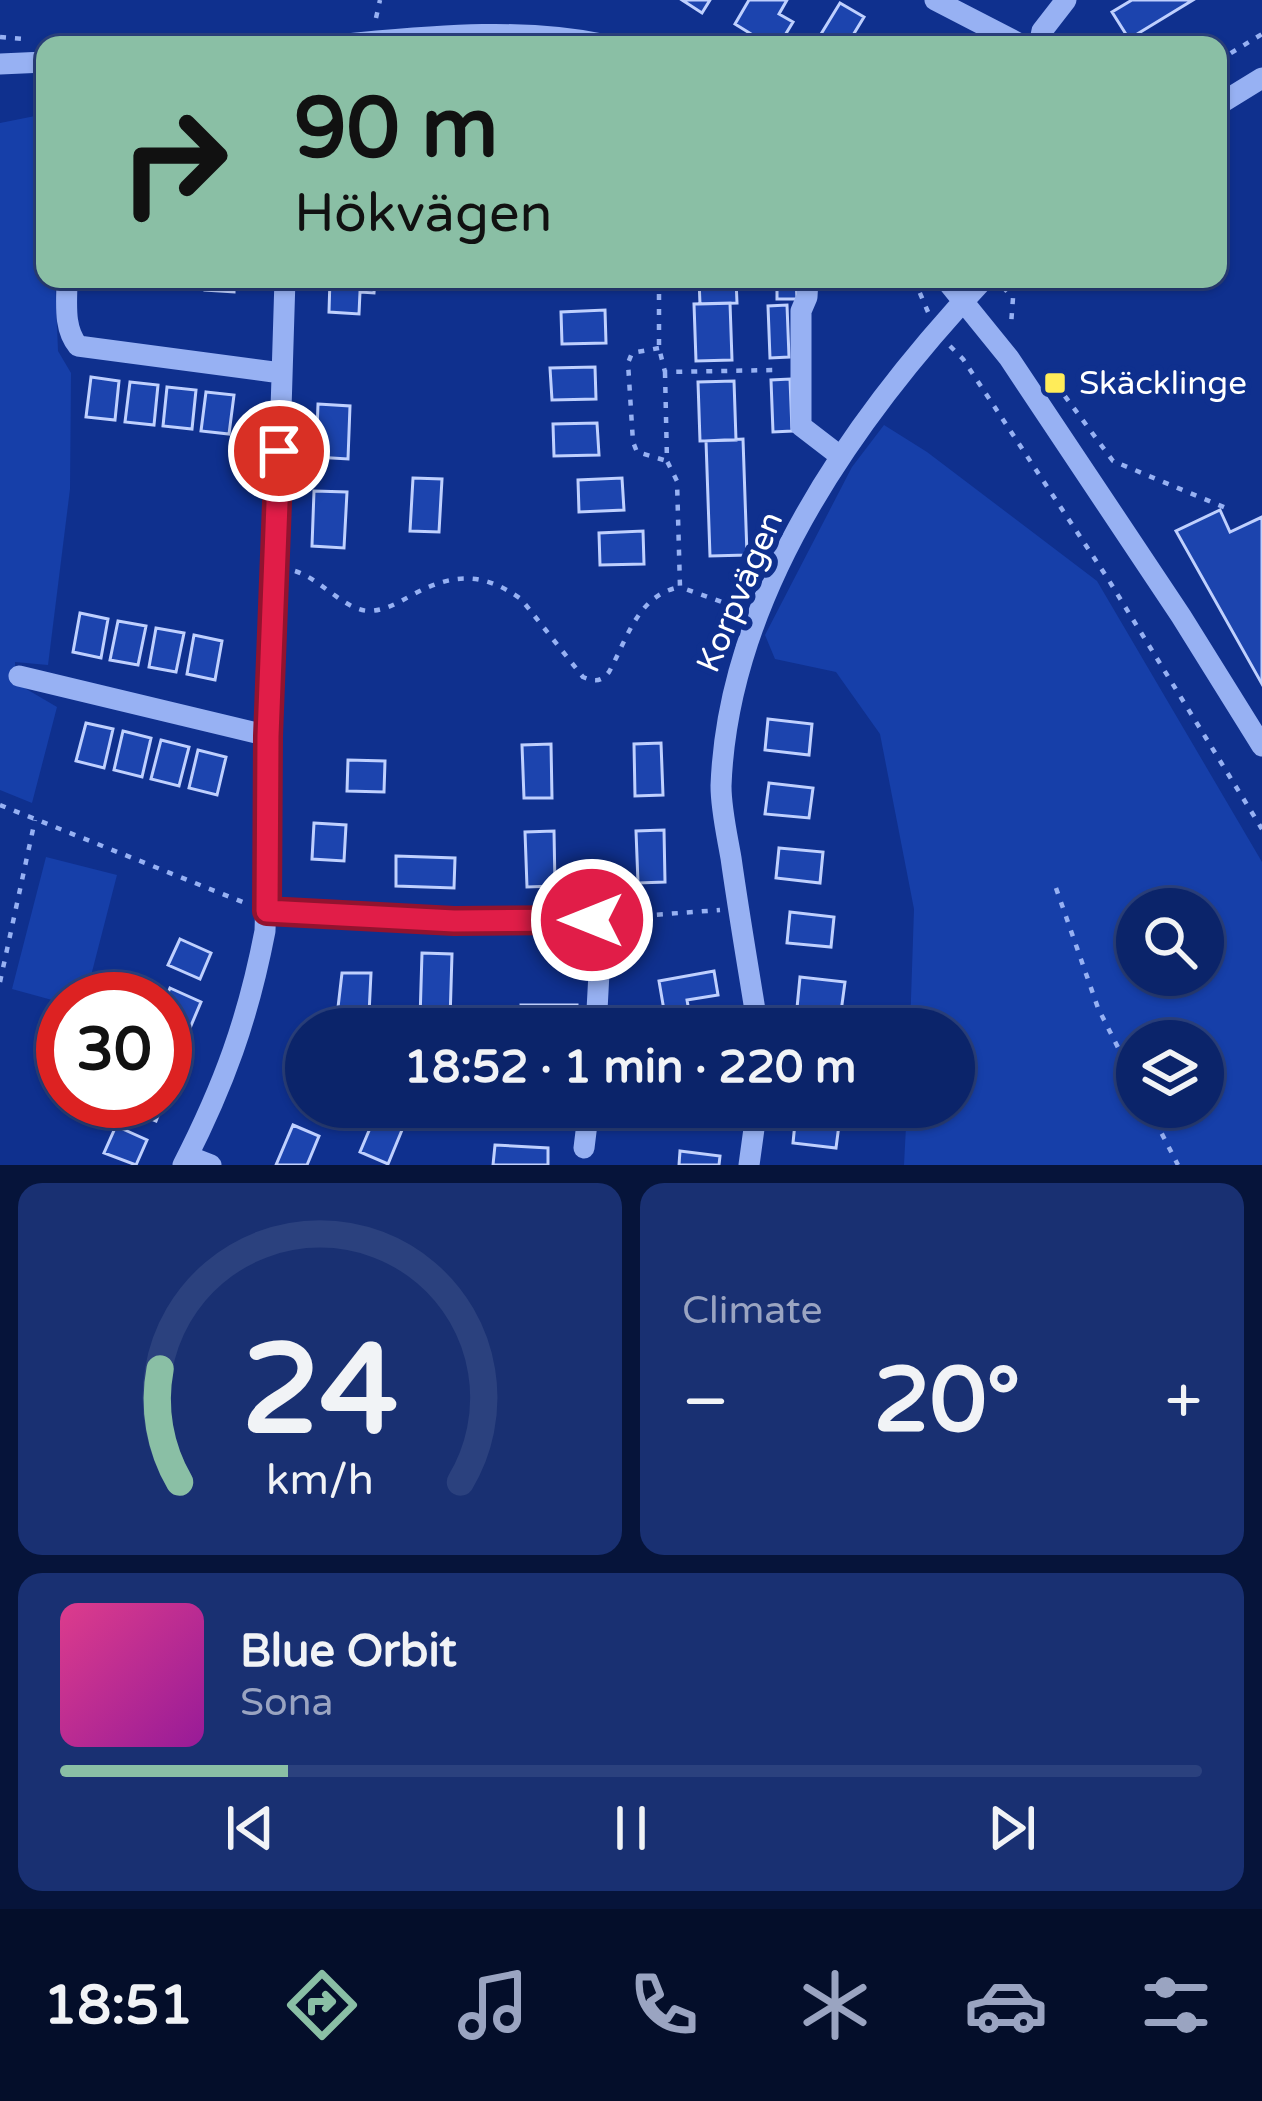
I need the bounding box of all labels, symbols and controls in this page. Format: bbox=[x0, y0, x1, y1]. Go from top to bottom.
text: 90 m bbox=[294, 79, 498, 180]
icon: right bbox=[96, 84, 252, 240]
text: Hökvägen bbox=[294, 181, 552, 246]
place label: Skäcklinge bbox=[1079, 364, 1247, 403]
marker: Skäcklinge bbox=[1042, 370, 1068, 396]
pin bbox=[228, 400, 330, 502]
icon: arrive bbox=[246, 418, 312, 484]
street label: Korpvägen bbox=[689, 506, 791, 678]
position arrow bbox=[529, 857, 655, 983]
map controls bbox=[1116, 888, 1224, 1128]
button: search bbox=[1116, 888, 1224, 996]
speed limit sign: 30 bbox=[36, 972, 192, 1128]
button: layers bbox=[1116, 1020, 1224, 1128]
text: 18:52 · 1 min · 220 m bbox=[404, 1041, 856, 1095]
text: Climate bbox=[682, 1287, 822, 1334]
text: 24 bbox=[242, 1316, 398, 1467]
text: 20° bbox=[873, 1347, 1020, 1456]
text: − bbox=[682, 1362, 729, 1442]
text: + bbox=[1165, 1362, 1202, 1442]
text: km/h bbox=[266, 1455, 374, 1506]
text: Blue Orbit bbox=[240, 1625, 457, 1679]
text: Sona bbox=[240, 1679, 333, 1726]
icon: previous bbox=[217, 1795, 283, 1861]
icon: pause bbox=[598, 1795, 664, 1861]
icon: next bbox=[979, 1795, 1045, 1861]
icon: directions bbox=[280, 1963, 364, 2047]
icon: music bbox=[451, 1963, 535, 2047]
icon: phone bbox=[622, 1963, 706, 2047]
icon: climate bbox=[793, 1963, 877, 2047]
icon: car bbox=[964, 1963, 1048, 2047]
icon: filters bbox=[1134, 1963, 1218, 2047]
text: 18:51 bbox=[43, 1973, 193, 2038]

